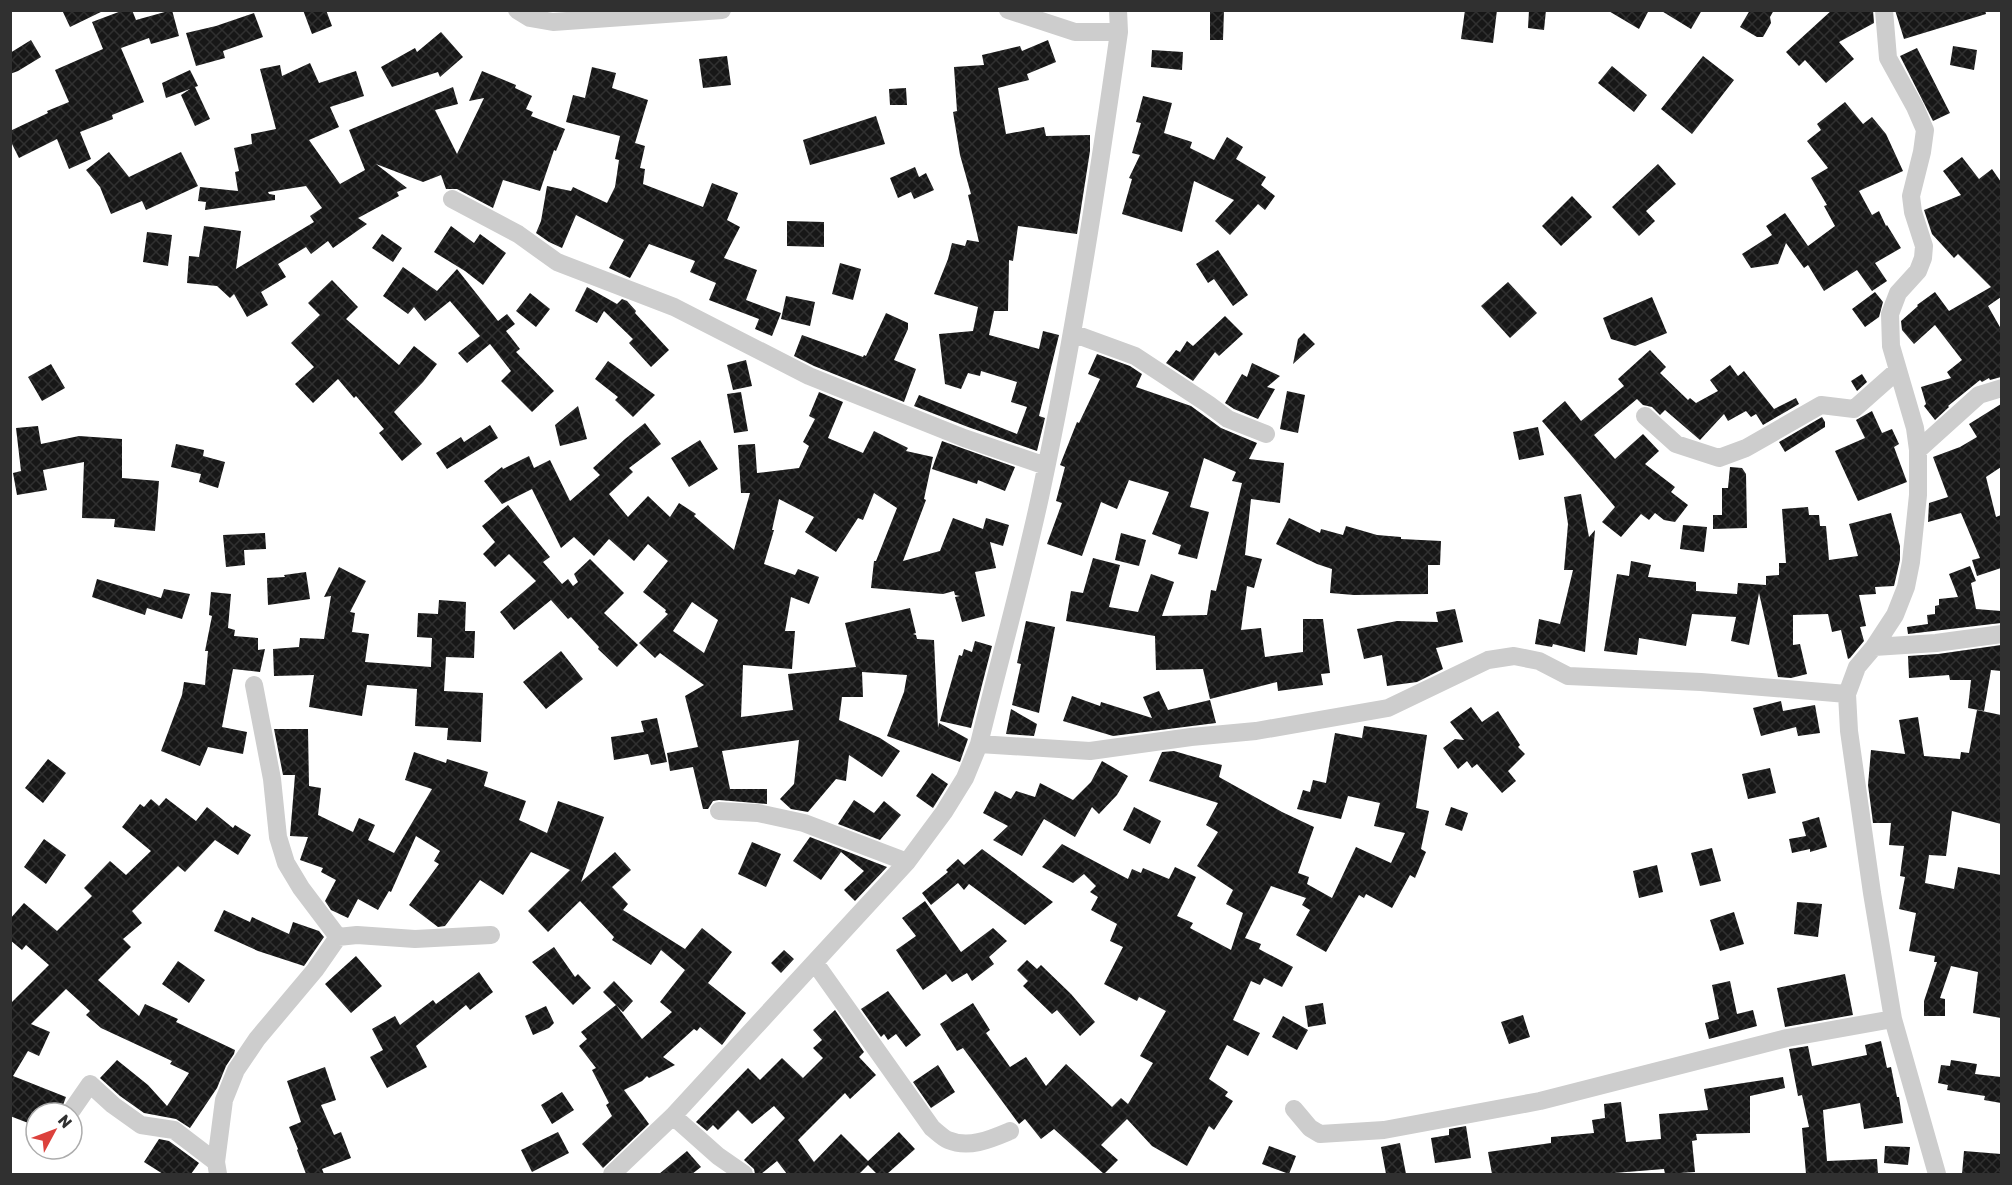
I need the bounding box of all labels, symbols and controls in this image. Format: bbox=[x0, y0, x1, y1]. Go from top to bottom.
north arrow bbox=[24, 1101, 84, 1161]
text: N bbox=[54, 1111, 76, 1132]

